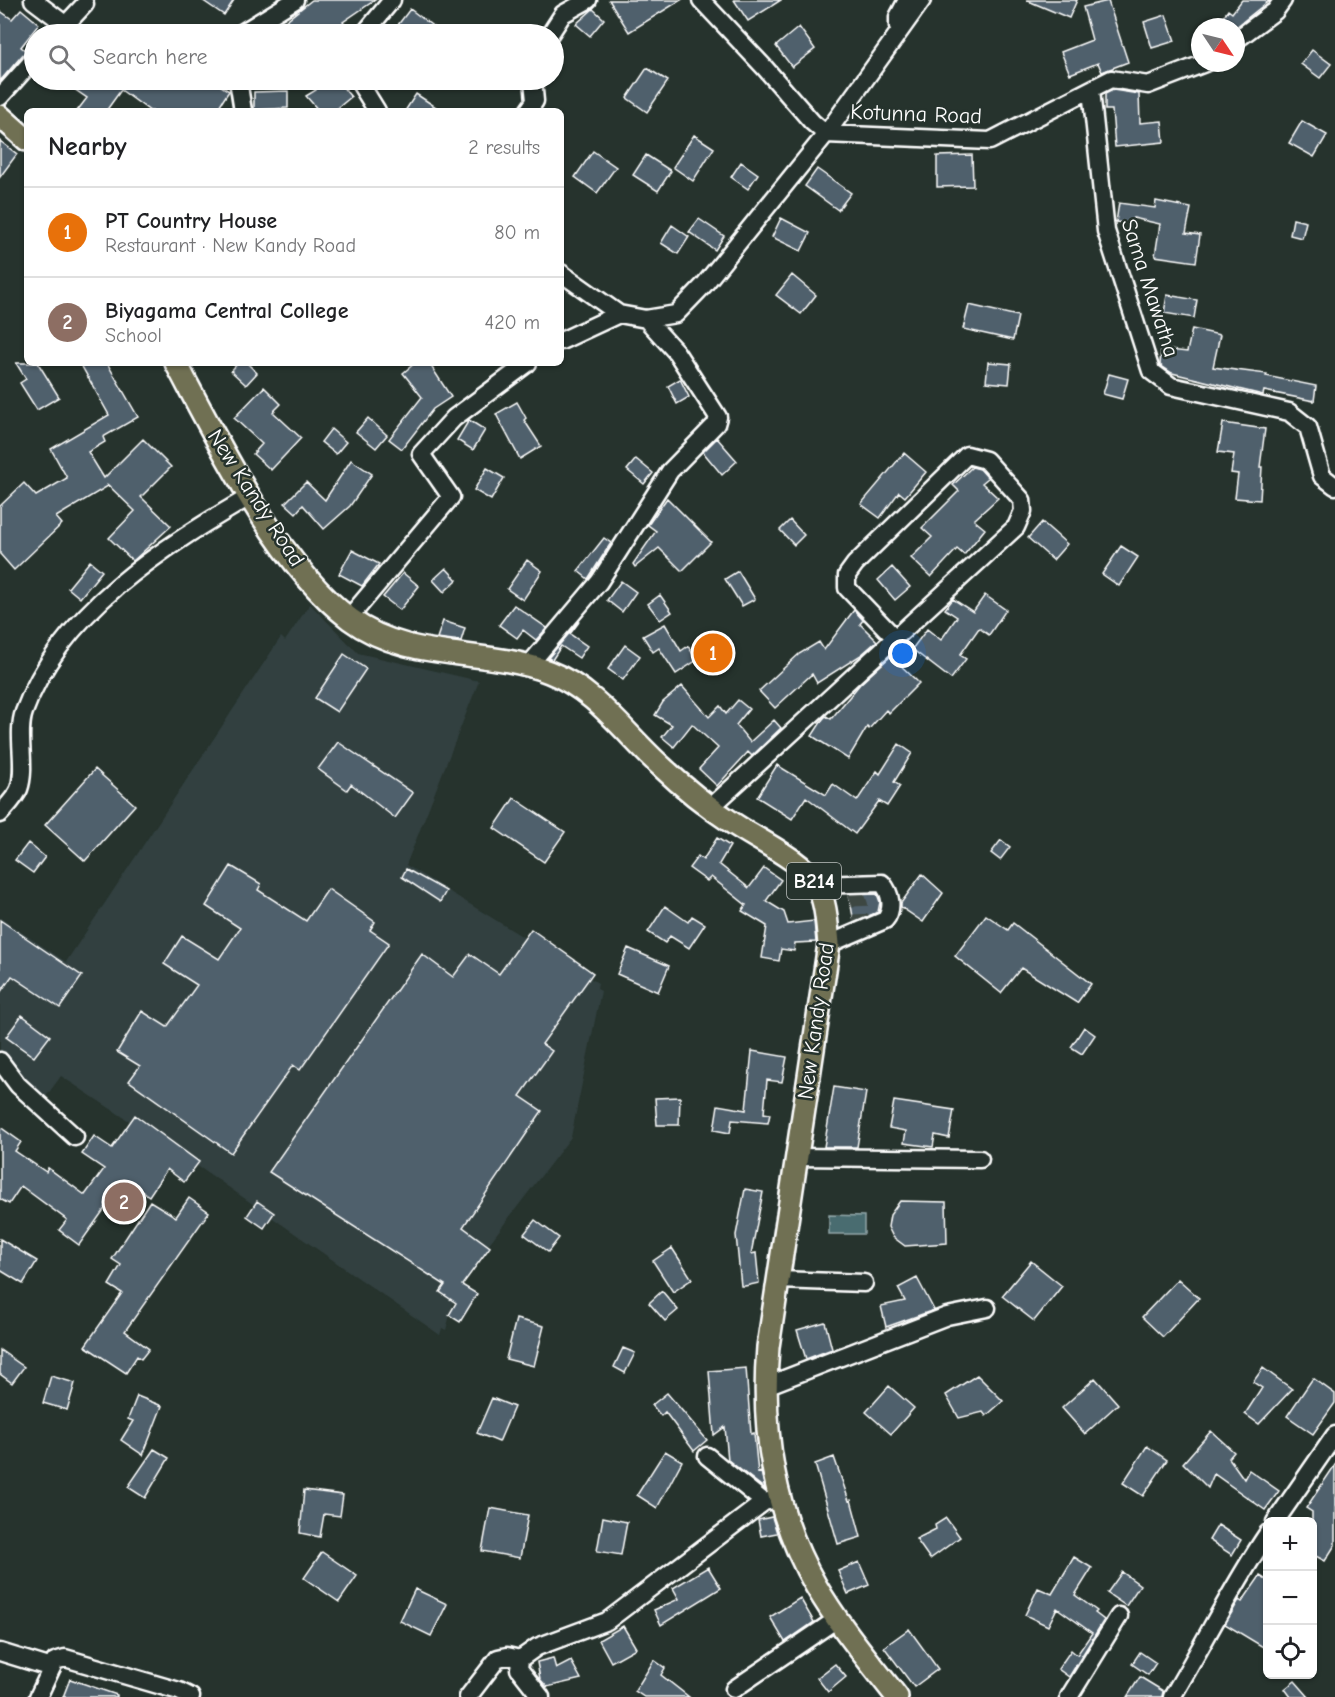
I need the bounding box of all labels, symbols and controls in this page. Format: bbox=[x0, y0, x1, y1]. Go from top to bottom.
north arrow bbox=[1191, 18, 1245, 72]
search box bbox=[24, 24, 564, 90]
icon: search bbox=[45, 41, 78, 74]
text: Search here bbox=[93, 44, 208, 70]
street label: Kotunna Road bbox=[850, 99, 982, 129]
text: Nearby bbox=[48, 132, 127, 162]
text: 2 results bbox=[468, 136, 540, 159]
text: PT Country House bbox=[105, 208, 277, 234]
street label: Sama Mawatha bbox=[1115, 216, 1185, 360]
text: 1 bbox=[64, 221, 71, 244]
text: 80 m bbox=[494, 221, 540, 244]
text: Restaurant · New Kandy Road bbox=[105, 234, 356, 257]
text: Biyagama Central College bbox=[105, 298, 349, 324]
text: 2 bbox=[63, 311, 72, 334]
text: 420 m bbox=[484, 311, 540, 334]
text: School bbox=[105, 324, 162, 347]
street label: New Kandy Road bbox=[202, 425, 310, 571]
pin: 1 bbox=[694, 630, 732, 676]
your location bbox=[888, 639, 917, 668]
road number: B214 bbox=[787, 863, 841, 899]
street label: New Kandy Road bbox=[792, 941, 840, 1101]
pin: 2 bbox=[104, 1180, 144, 1224]
map controls bbox=[1263, 1517, 1317, 1679]
button: + bbox=[1263, 1517, 1317, 1571]
button: − bbox=[1263, 1571, 1317, 1625]
button: locate bbox=[1263, 1625, 1317, 1679]

